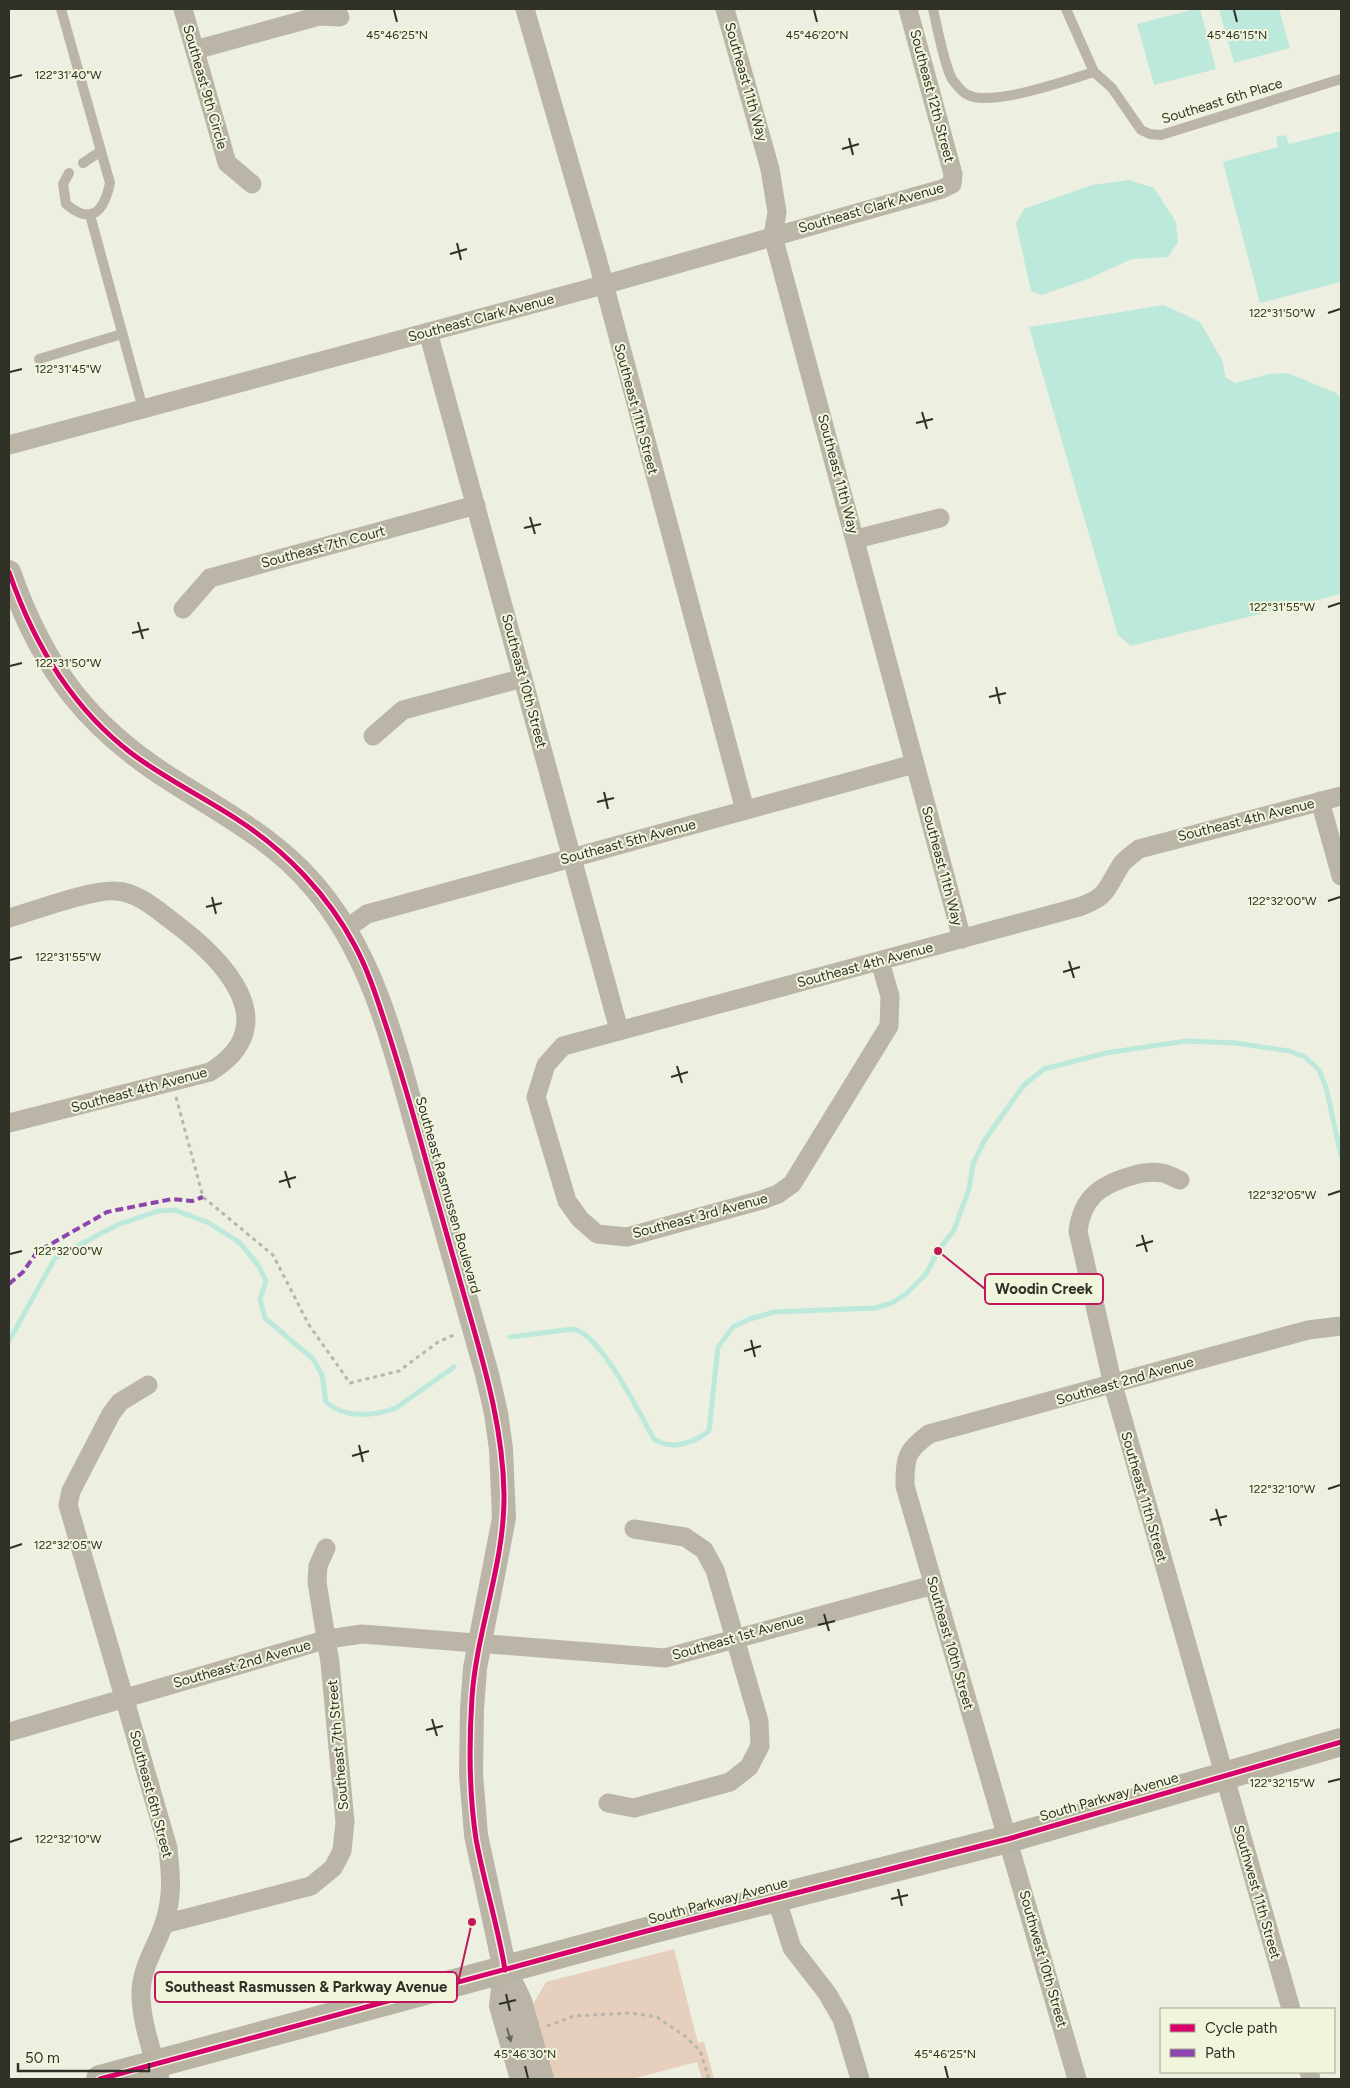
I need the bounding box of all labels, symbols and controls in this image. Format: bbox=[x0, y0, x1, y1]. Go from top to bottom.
street label: Southeast 11th Way bbox=[721, 20, 771, 144]
street label: Southeast 9th Circle bbox=[179, 23, 231, 151]
text: 45°46'25"N bbox=[366, 28, 428, 42]
text: 45°46'20"N bbox=[786, 28, 848, 42]
street label: Southeast 12th Street bbox=[906, 28, 958, 164]
text: 45°46'15"N bbox=[1207, 28, 1267, 42]
text: 122°31'40"W bbox=[34, 68, 102, 82]
street label: Southeast 6th Place bbox=[1159, 74, 1285, 128]
street label: Southeast Clark Avenue bbox=[796, 179, 946, 237]
street label: Southeast Clark Avenue bbox=[406, 290, 556, 346]
text: 122°31'50"W bbox=[1249, 306, 1316, 320]
street label: Southeast 11th Street bbox=[610, 342, 662, 476]
text: 122°31'45"W bbox=[35, 362, 102, 376]
street label: Southeast 11th Way bbox=[814, 412, 862, 536]
street label: Southeast 7th Court bbox=[259, 522, 387, 572]
text: 122°31'55"W bbox=[1249, 600, 1315, 614]
street label: Southeast 10th Street bbox=[498, 612, 550, 750]
text: 122°31'50"W bbox=[35, 656, 102, 670]
street label: Southeast 4th Avenue bbox=[1176, 795, 1316, 845]
street label: Southeast 11th Way bbox=[918, 804, 966, 928]
street label: Southeast 5th Avenue bbox=[558, 816, 698, 868]
text: 122°32'00"W bbox=[1247, 894, 1317, 908]
street label: Southeast 4th Avenue bbox=[795, 939, 935, 991]
text: 122°31'55"W bbox=[35, 950, 101, 964]
street label: Southeast 4th Avenue bbox=[69, 1064, 209, 1116]
street label: Southeast Rasmussen Boulevard bbox=[412, 1095, 484, 1295]
text: 122°32'05"W bbox=[1248, 1188, 1317, 1202]
street label: Southeast 3rd Avenue bbox=[631, 1190, 770, 1242]
text: 122°32'00"W bbox=[33, 1244, 103, 1258]
callout: Woodin Creek bbox=[985, 1274, 1103, 1304]
text: Woodin Creek bbox=[995, 1280, 1093, 1298]
street label: Southeast 2nd Avenue bbox=[1054, 1353, 1196, 1409]
street label: Southeast 11th Street bbox=[1117, 1430, 1171, 1564]
text: 122°32'10"W bbox=[1249, 1482, 1316, 1496]
text: 122°32'05"W bbox=[34, 1538, 103, 1552]
street label: Southeast 10th Street bbox=[923, 1574, 977, 1712]
street label: Southeast 1st Avenue bbox=[670, 1610, 806, 1664]
street label: Southeast 2nd Avenue bbox=[171, 1636, 313, 1692]
street label: Southeast 7th Street bbox=[324, 1679, 352, 1811]
street label: Southeast 6th Street bbox=[126, 1728, 176, 1860]
street label: South Parkway Avenue bbox=[1038, 1769, 1181, 1825]
text: 122°32'15"W bbox=[1249, 1776, 1315, 1790]
street label: Southwest 11th Street bbox=[1230, 1823, 1284, 1961]
text: 122°32'10"W bbox=[35, 1832, 102, 1846]
street label: South Parkway Avenue bbox=[646, 1874, 790, 1928]
street label: Southwest 10th Street bbox=[1015, 1889, 1071, 2029]
callout: Southeast Rasmussen & Parkway Avenue bbox=[155, 1972, 457, 2002]
text: Southeast Rasmussen & Parkway Avenue bbox=[165, 1978, 448, 1996]
legend bbox=[1160, 2008, 1335, 2073]
text: Cycle path bbox=[1205, 2019, 1277, 2037]
one-way arrow bbox=[506, 2027, 514, 2042]
scale bar bbox=[18, 2040, 149, 2072]
text: Path bbox=[1205, 2044, 1235, 2062]
text: 45°46'30"N bbox=[494, 2047, 556, 2061]
text: 45°46'25"N bbox=[914, 2047, 976, 2061]
text: 50 m bbox=[25, 2049, 60, 2067]

